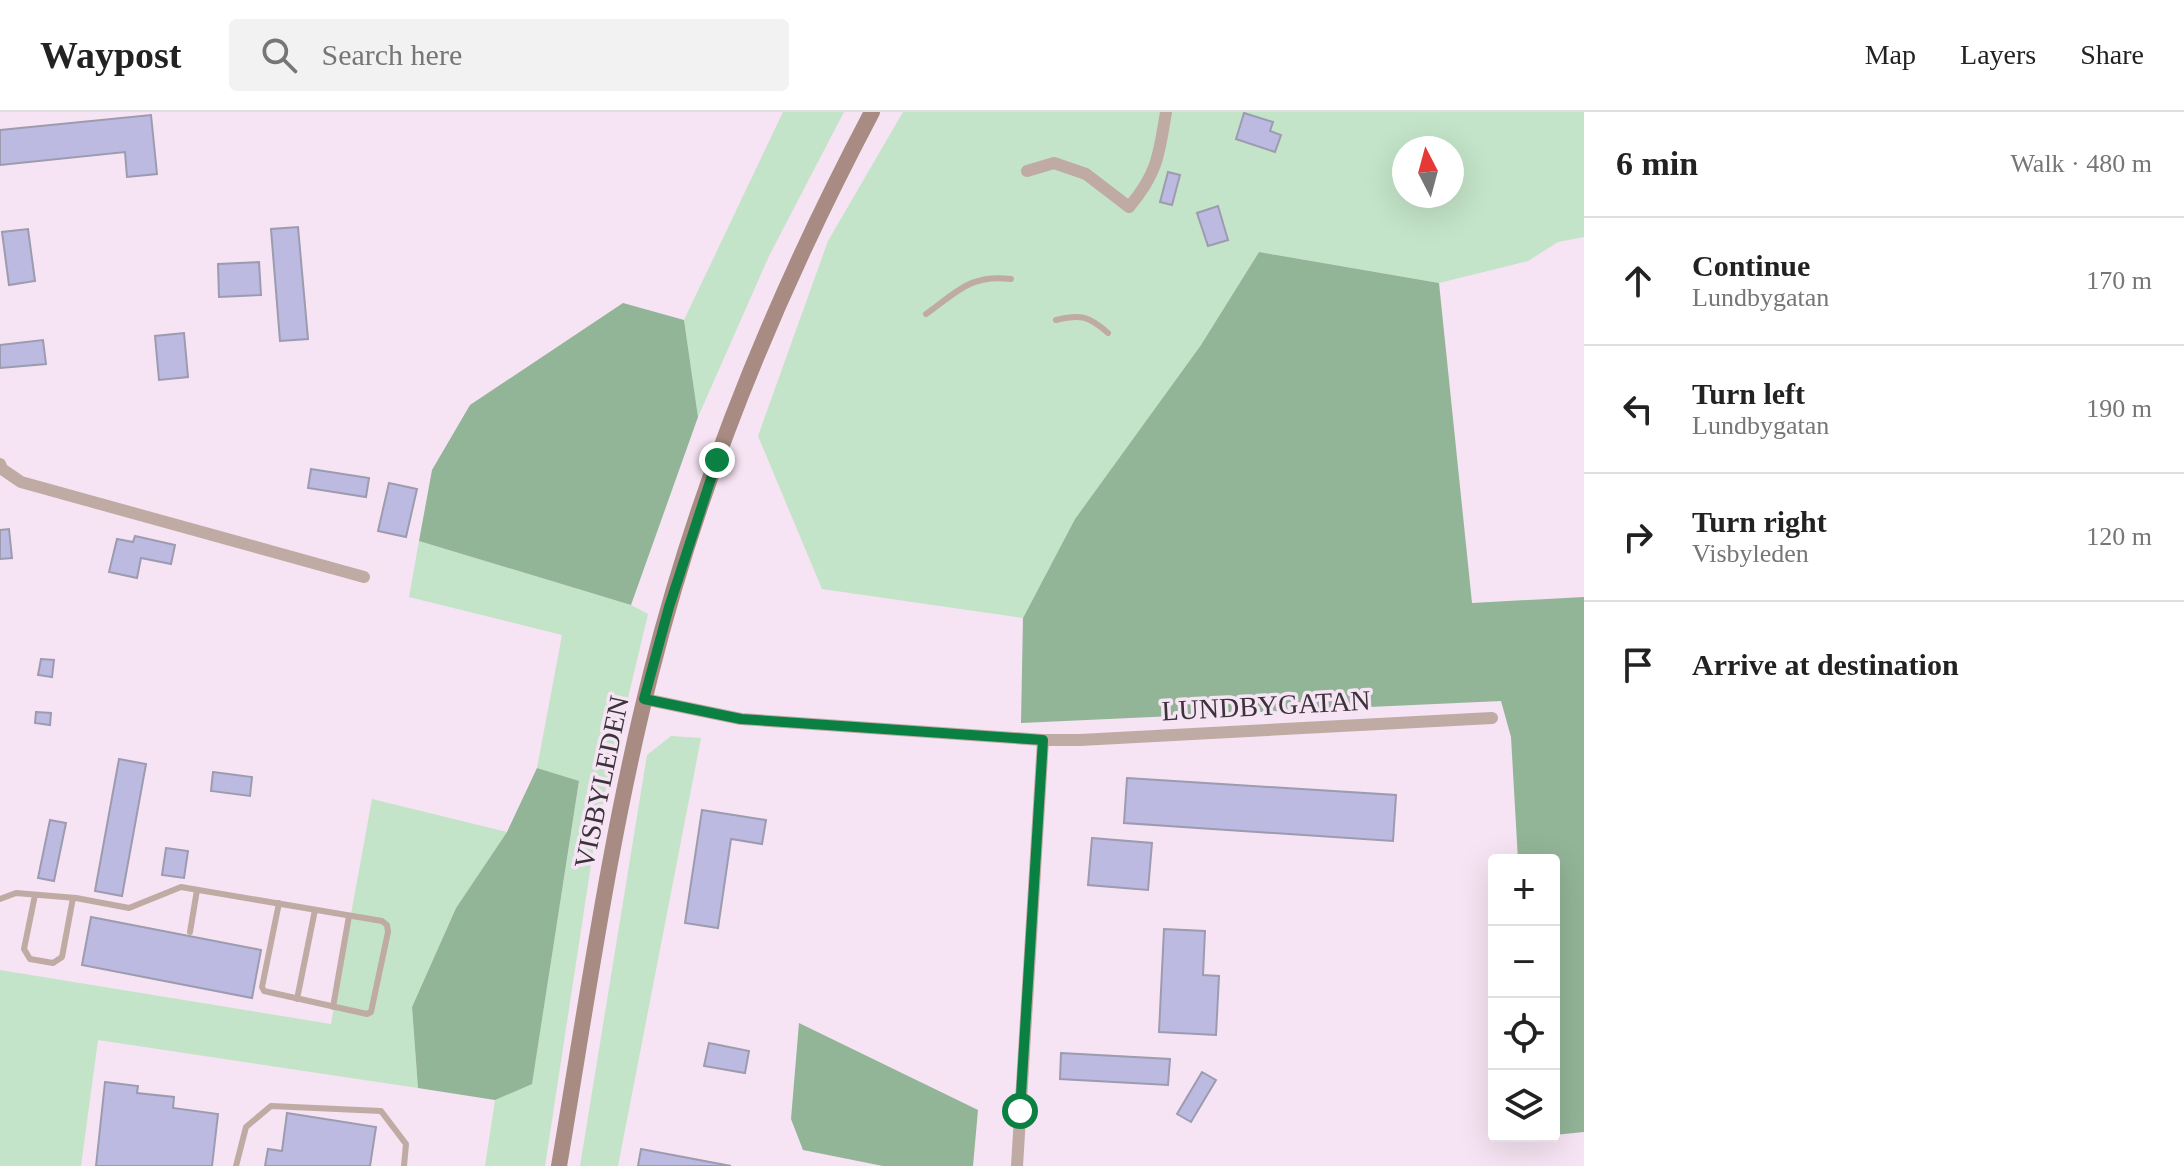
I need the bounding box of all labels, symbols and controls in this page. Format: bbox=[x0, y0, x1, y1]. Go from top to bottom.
search box bbox=[229, 19, 789, 91]
icon: search bbox=[257, 33, 301, 77]
text: Waypost bbox=[40, 34, 181, 76]
text: Search here bbox=[321, 38, 462, 71]
text: Map bbox=[1865, 39, 1916, 70]
text: Layers bbox=[1960, 39, 2036, 70]
text: Share bbox=[2080, 39, 2144, 70]
north arrow bbox=[1392, 136, 1464, 208]
text: 6 min bbox=[1616, 145, 1698, 182]
text: Walk · 480 m bbox=[2010, 149, 2152, 178]
text: Continue bbox=[1692, 249, 1810, 282]
icon: ahead bbox=[1616, 259, 1660, 303]
text: 170 m bbox=[2086, 266, 2152, 295]
text: Lundbygatan bbox=[1692, 283, 1829, 312]
text: Turn left bbox=[1692, 377, 1805, 410]
icon: left bbox=[1616, 387, 1660, 431]
text: 190 m bbox=[2086, 394, 2152, 423]
text: Lundbygatan bbox=[1692, 411, 1829, 440]
route end bbox=[699, 442, 735, 478]
text: Turn right bbox=[1692, 505, 1827, 538]
icon: right bbox=[1616, 515, 1660, 559]
text: 120 m bbox=[2086, 522, 2152, 551]
text: Visbyleden bbox=[1692, 539, 1809, 568]
icon: arrive bbox=[1616, 643, 1660, 687]
text: Arrive at destination bbox=[1692, 648, 1959, 681]
street label: LUNDBYGATAN bbox=[1161, 685, 1371, 726]
street label: VISBYLEDEN bbox=[568, 693, 635, 871]
map controls bbox=[1488, 854, 1560, 1142]
button: + bbox=[1488, 854, 1560, 926]
button: − bbox=[1488, 926, 1560, 998]
button: locate bbox=[1488, 998, 1560, 1070]
button: layers bbox=[1488, 1070, 1560, 1142]
route start bbox=[1002, 1093, 1038, 1129]

